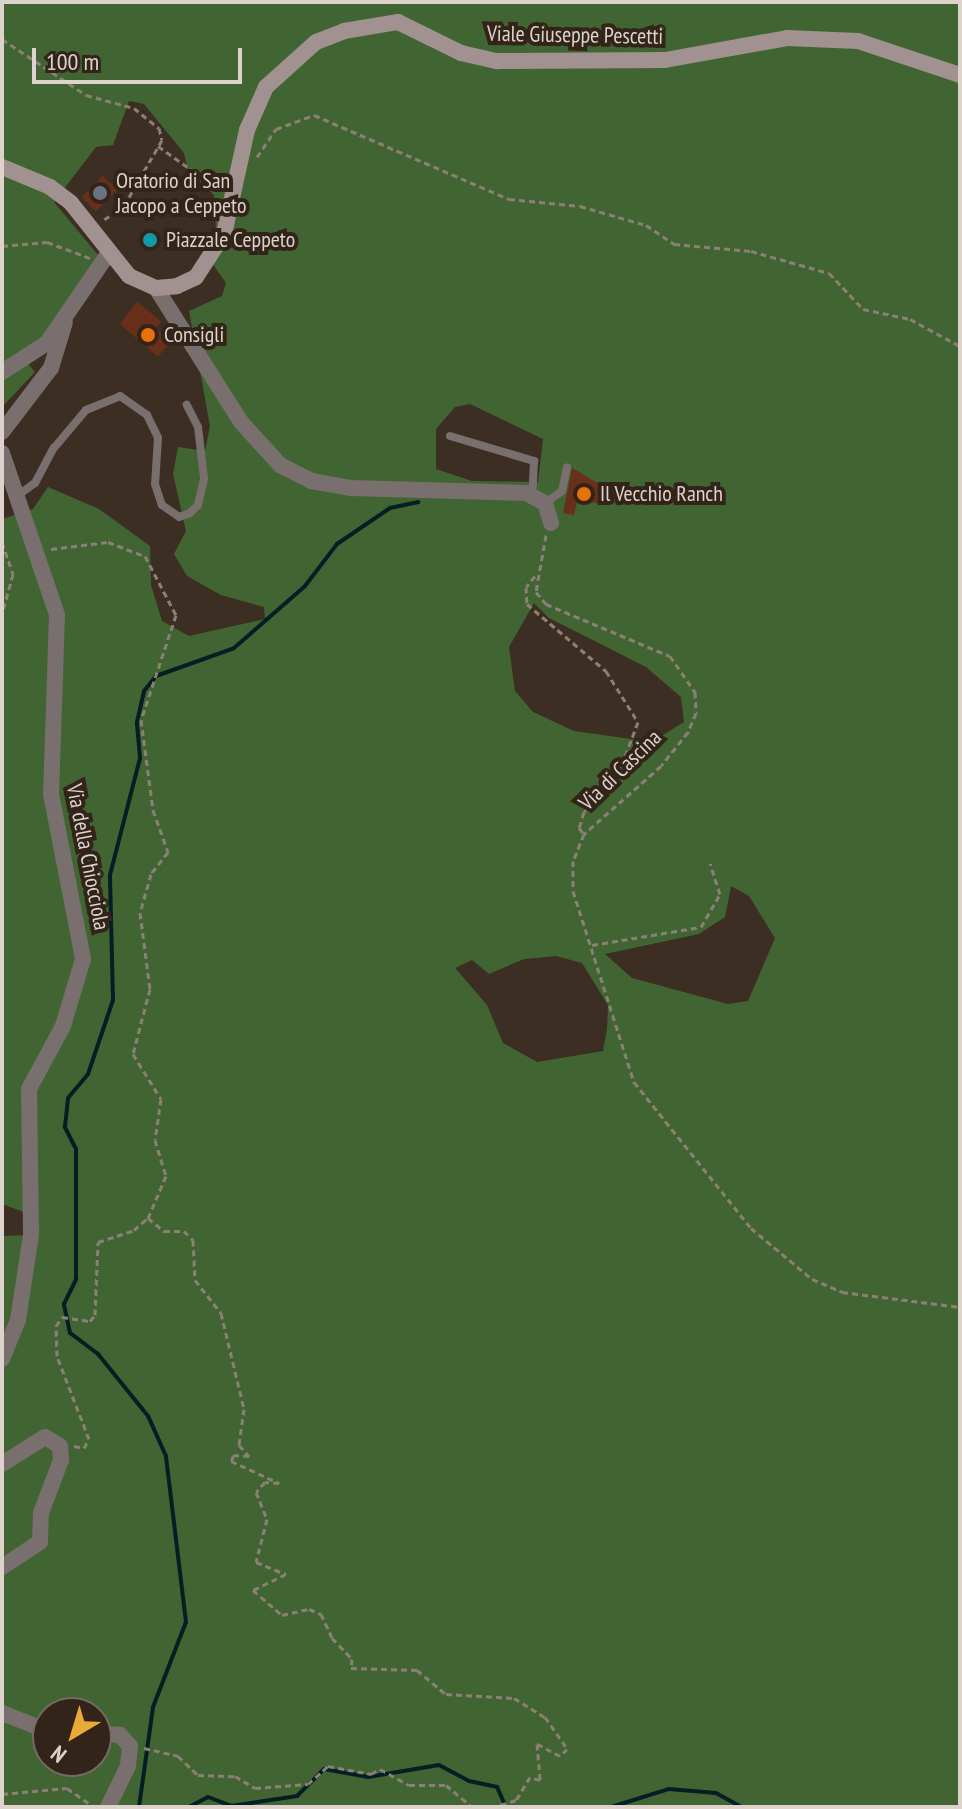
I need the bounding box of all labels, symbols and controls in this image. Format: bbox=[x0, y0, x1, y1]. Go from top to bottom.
street label: Viale Giuseppe Pescetti bbox=[487, 20, 663, 50]
scale bar bbox=[36, 32, 246, 82]
text: 100 m bbox=[46, 46, 99, 77]
place label: Oratorio di San Jacopo a Ceppeto bbox=[116, 167, 246, 218]
marker: Oratorio di San Jacopo a Ceppeto bbox=[91, 184, 109, 202]
place label: Piazzale Ceppeto bbox=[166, 227, 295, 253]
marker: Piazzale Ceppeto bbox=[141, 231, 159, 249]
place label: Consigli bbox=[164, 322, 224, 348]
marker: Consigli bbox=[139, 326, 157, 344]
place label: Il Vecchio Ranch bbox=[600, 481, 723, 507]
marker: Il Vecchio Ranch bbox=[575, 485, 593, 503]
street label: Via di Cascina bbox=[573, 724, 667, 816]
street label: Via della Chiocciola bbox=[61, 782, 115, 932]
north arrow bbox=[32, 1697, 112, 1777]
text: N bbox=[45, 1740, 72, 1769]

